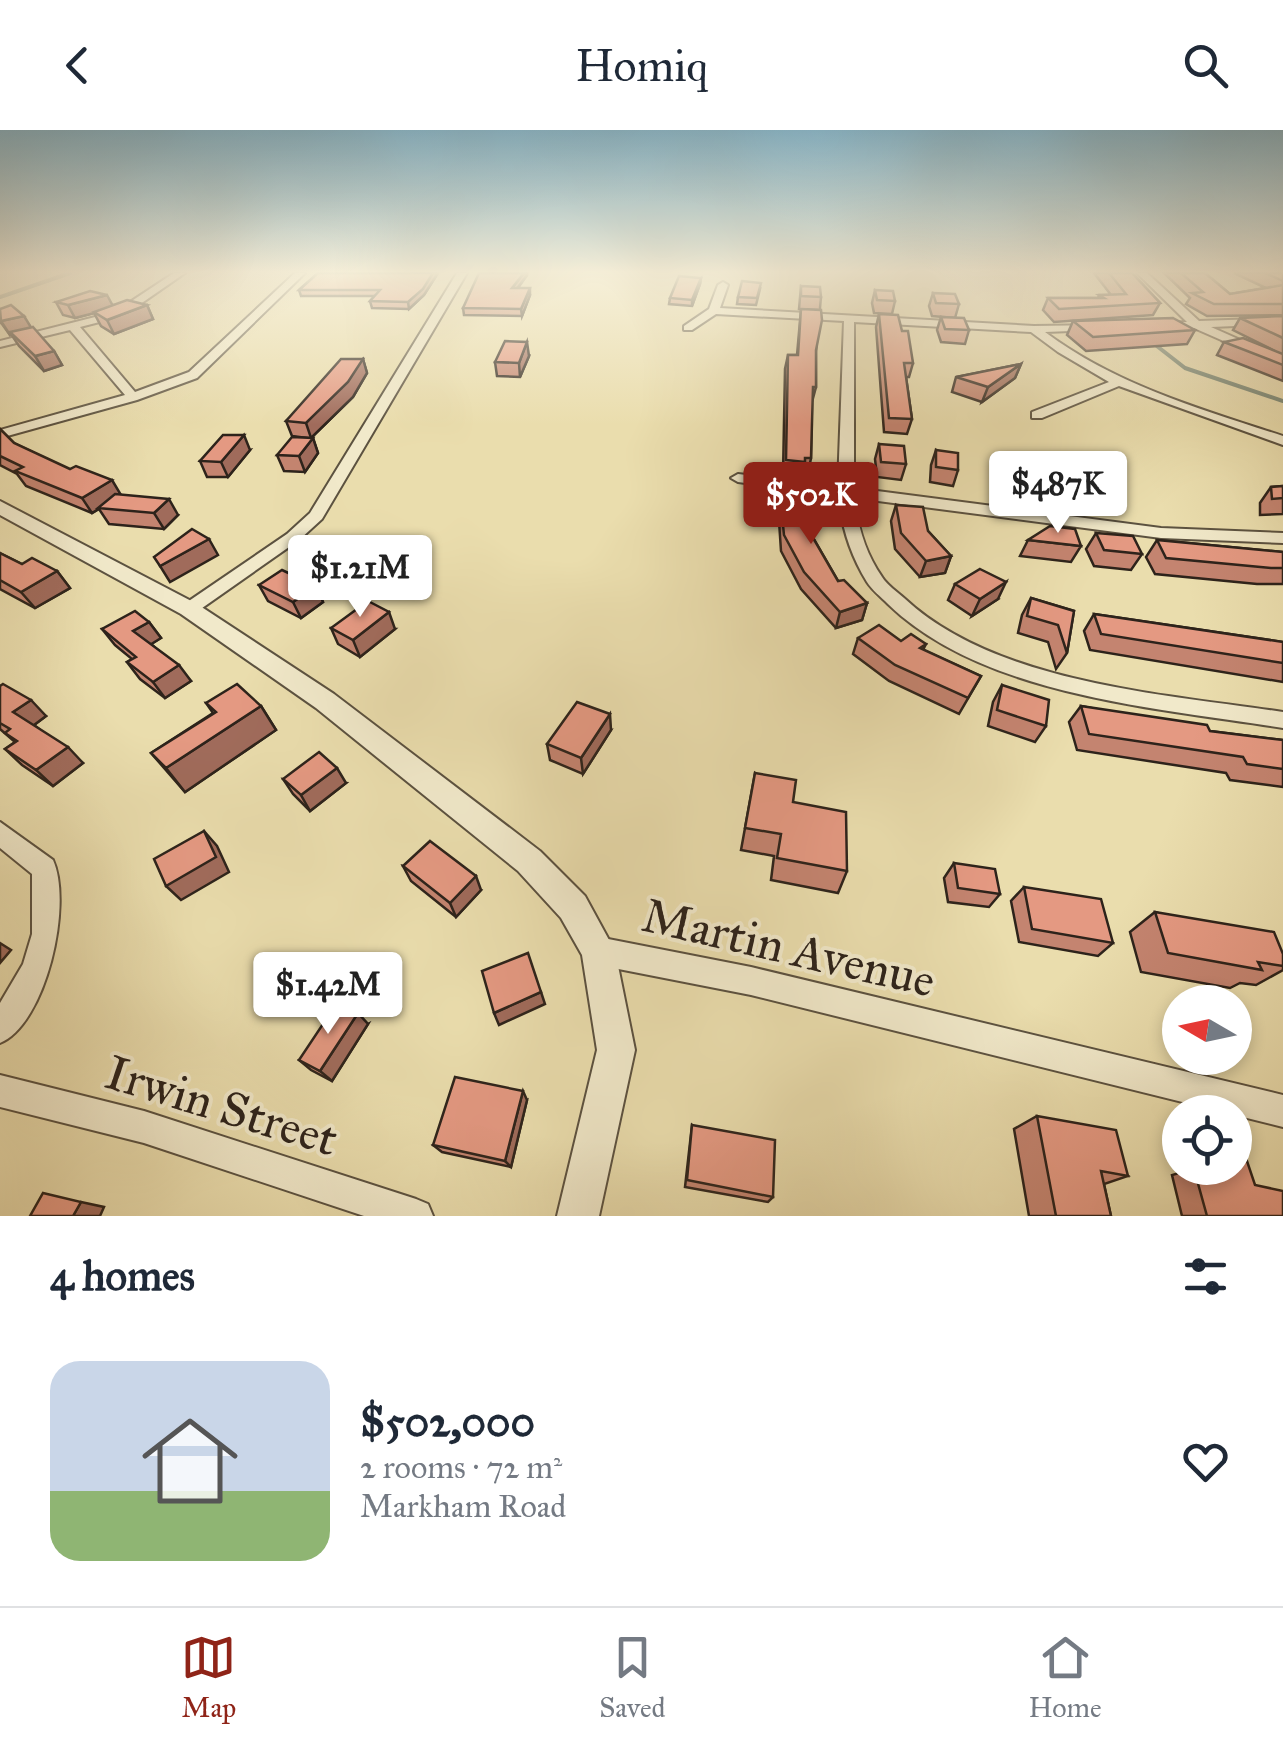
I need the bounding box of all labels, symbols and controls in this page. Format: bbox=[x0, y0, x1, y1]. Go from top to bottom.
icon: back bbox=[50, 38, 105, 93]
text: Homiq bbox=[575, 38, 708, 93]
icon: search bbox=[1178, 38, 1233, 93]
pin: $487K bbox=[988, 451, 1128, 536]
pin: $502K bbox=[741, 462, 881, 547]
text: $487K bbox=[1011, 464, 1105, 503]
text: $502K bbox=[765, 475, 857, 514]
pin: $1.21M bbox=[279, 535, 441, 620]
text: $1.21M bbox=[310, 548, 410, 587]
street label: Martin Avenue bbox=[637, 885, 941, 1010]
pin: $1.42M bbox=[247, 952, 409, 1037]
text: $1.42M bbox=[275, 965, 381, 1004]
north arrow bbox=[1162, 985, 1252, 1075]
map controls bbox=[1162, 985, 1252, 1185]
street label: Irwin Street bbox=[99, 1042, 345, 1169]
button: locate bbox=[1162, 1095, 1252, 1185]
icon: filters bbox=[1178, 1249, 1233, 1304]
text: 4 homes bbox=[50, 1250, 195, 1302]
text: $502,000 bbox=[360, 1396, 535, 1448]
icon: home bbox=[130, 1401, 250, 1521]
icon: heart bbox=[1178, 1434, 1233, 1489]
text: 2 rooms · 72 m² bbox=[360, 1448, 562, 1487]
text: Markham Road bbox=[360, 1487, 566, 1526]
tab: Map bbox=[181, 1630, 236, 1725]
tab: Saved bbox=[599, 1630, 666, 1725]
tab: Home bbox=[1028, 1630, 1102, 1725]

